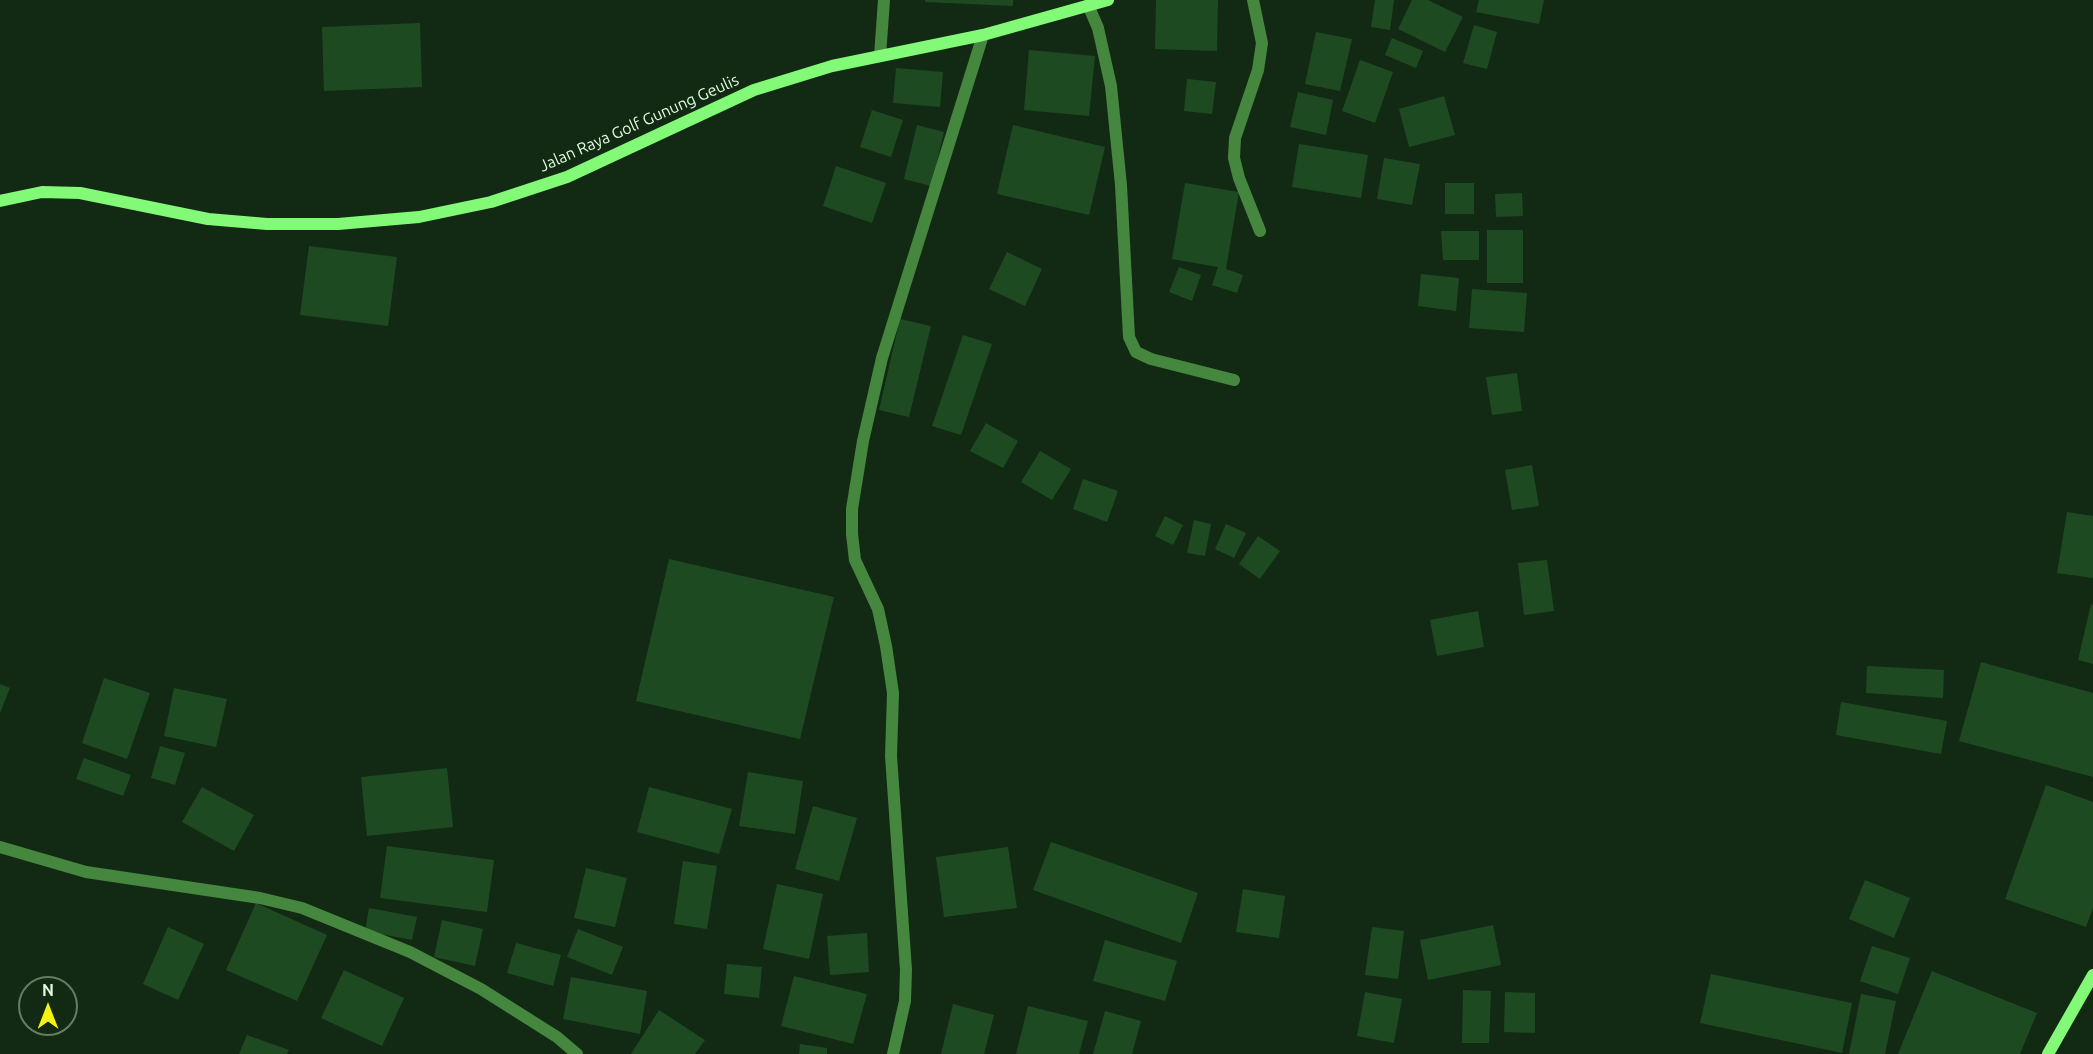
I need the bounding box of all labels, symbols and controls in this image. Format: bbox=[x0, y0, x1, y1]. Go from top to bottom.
street label: Jalan Raya Golf Gunung Geulis bbox=[536, 70, 742, 176]
north arrow bbox=[18, 976, 78, 1036]
text: N bbox=[42, 981, 54, 999]

